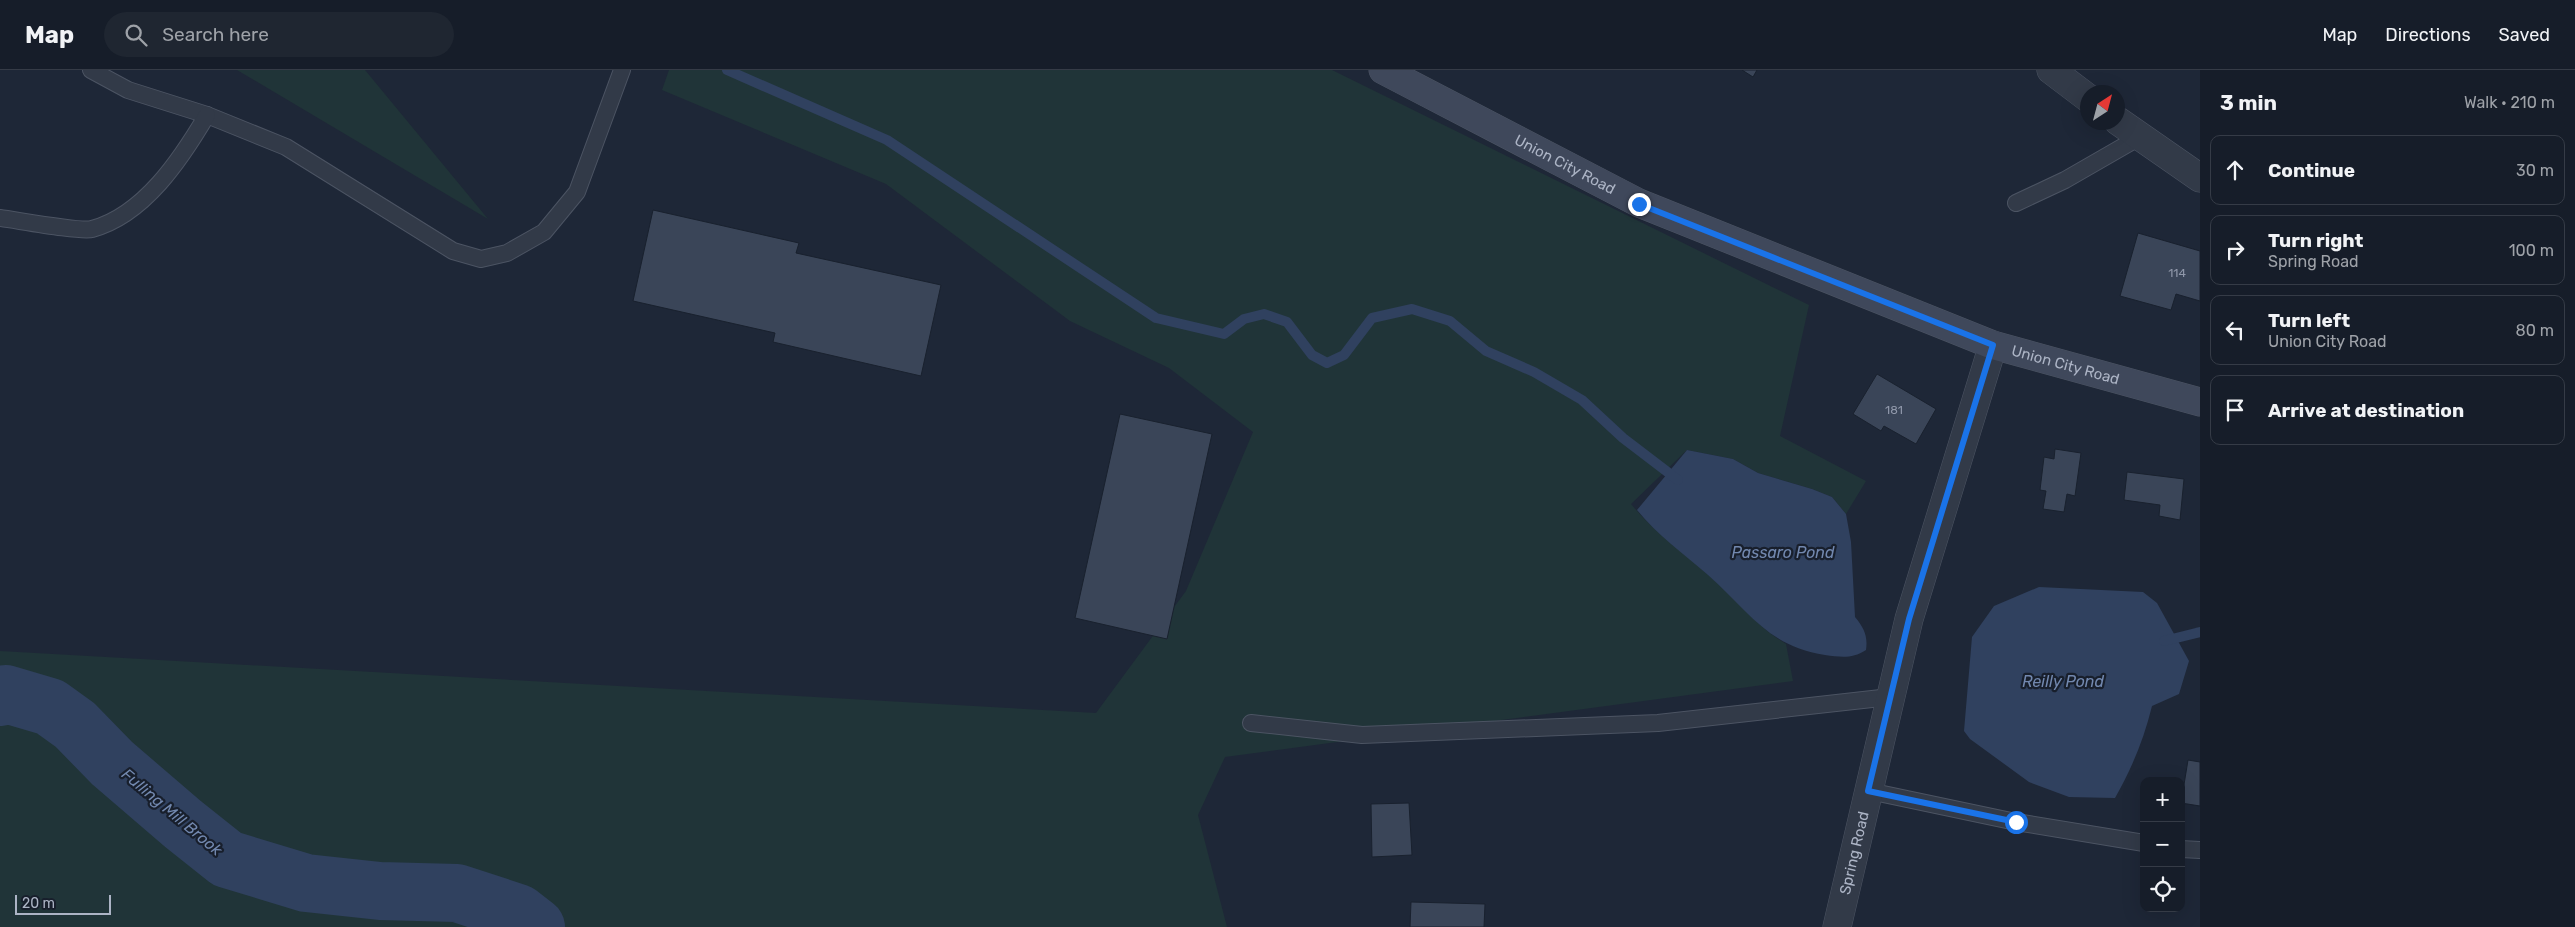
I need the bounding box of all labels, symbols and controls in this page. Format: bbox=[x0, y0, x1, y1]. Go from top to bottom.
search box bbox=[104, 12, 454, 57]
text: Map bbox=[25, 21, 74, 49]
icon: search bbox=[122, 21, 150, 49]
text: Search here bbox=[162, 23, 269, 46]
text: Map bbox=[2322, 24, 2357, 46]
text: Directions bbox=[2385, 24, 2471, 46]
text: Saved bbox=[2499, 24, 2550, 46]
north arrow bbox=[2080, 85, 2125, 130]
text: 3 min bbox=[2220, 90, 2277, 115]
text: Walk · 210 m bbox=[2464, 93, 2555, 112]
street label: Union City Road bbox=[1511, 131, 1618, 198]
icon: ahead bbox=[2221, 156, 2249, 184]
text: Continue bbox=[2268, 159, 2355, 182]
text: 30 m bbox=[2516, 161, 2554, 180]
route end bbox=[1628, 193, 1651, 216]
text: Turn right bbox=[2268, 229, 2363, 252]
icon: right bbox=[2221, 236, 2249, 264]
text: 100 m bbox=[2509, 241, 2554, 260]
text: Spring Road bbox=[2268, 252, 2359, 271]
house number: 114 bbox=[2168, 266, 2186, 280]
text: Turn left bbox=[2268, 309, 2350, 332]
icon: left bbox=[2221, 316, 2249, 344]
text: 80 m bbox=[2516, 321, 2554, 340]
text: Union City Road bbox=[2268, 332, 2387, 351]
street label: Union City Road bbox=[2009, 341, 2121, 388]
icon: arrive bbox=[2221, 396, 2249, 424]
text: Arrive at destination bbox=[2268, 399, 2464, 422]
house number: 181 bbox=[1885, 403, 1903, 417]
water label: Passaro Pond bbox=[1731, 543, 1835, 562]
water label: Reilly Pond bbox=[2022, 672, 2105, 691]
water label: Fulling Mill Brook bbox=[118, 764, 227, 860]
map controls bbox=[2140, 777, 2185, 912]
button: + bbox=[2140, 777, 2185, 822]
street label: Spring Road bbox=[1836, 810, 1873, 896]
route start bbox=[2005, 811, 2028, 834]
button: − bbox=[2140, 822, 2185, 867]
button: locate bbox=[2140, 867, 2185, 912]
scale bar bbox=[15, 892, 111, 915]
text: 20 m bbox=[22, 895, 55, 912]

